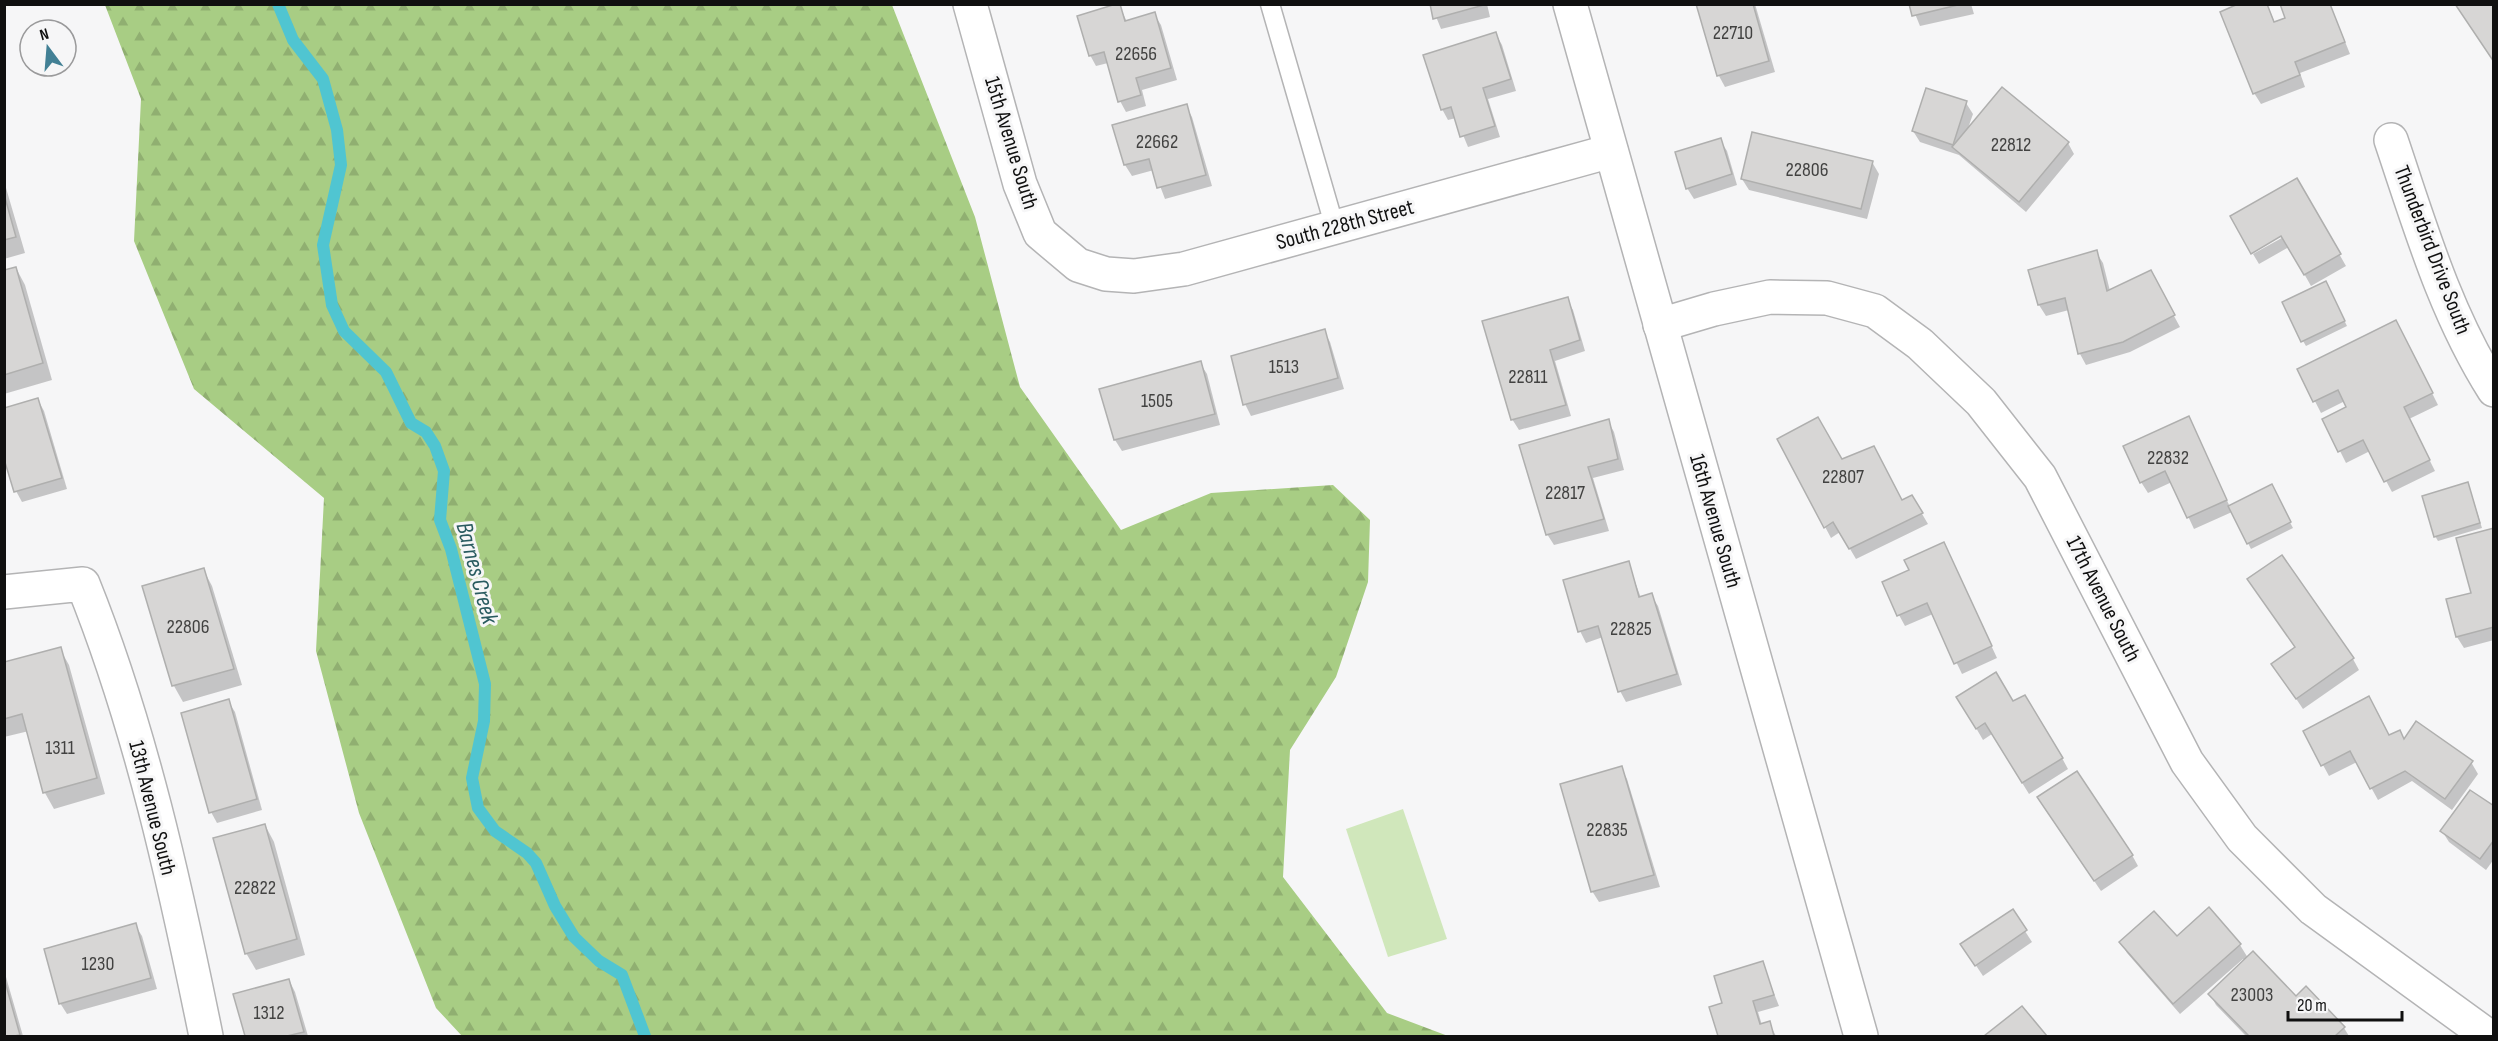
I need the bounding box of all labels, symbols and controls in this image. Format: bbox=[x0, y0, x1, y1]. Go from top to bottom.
north arrow bbox=[18, 18, 78, 78]
house number: 22710 bbox=[1713, 21, 1753, 45]
text: N bbox=[38, 25, 51, 45]
house number: 22656 bbox=[1115, 42, 1157, 66]
street label: 15th Avenue South bbox=[978, 73, 1044, 213]
house number: 22662 bbox=[1136, 130, 1178, 154]
house number: 22812 bbox=[1991, 133, 2031, 157]
house number: 22806 bbox=[1786, 158, 1828, 182]
street label: Thunderbird Drive South bbox=[2387, 162, 2477, 338]
street label: South 228th Street bbox=[1273, 194, 1417, 256]
house number: 1513 bbox=[1269, 355, 1299, 379]
house number: 22811 bbox=[1508, 365, 1548, 389]
house number: 1505 bbox=[1141, 389, 1173, 413]
house number: 22832 bbox=[2147, 446, 2189, 470]
street label: 16th Avenue South bbox=[1683, 451, 1747, 591]
house number: 22807 bbox=[1822, 465, 1864, 489]
house number: 22817 bbox=[1545, 481, 1585, 505]
water label: Barnes Creek bbox=[450, 519, 505, 628]
street label: 17th Avenue South bbox=[2060, 532, 2146, 666]
house number: 22806 bbox=[167, 615, 209, 639]
house number: 22825 bbox=[1610, 617, 1652, 641]
house number: 1311 bbox=[45, 736, 75, 760]
street label: 13th Avenue South bbox=[122, 738, 182, 878]
house number: 22835 bbox=[1586, 818, 1628, 842]
house number: 22822 bbox=[234, 876, 276, 900]
house number: 1230 bbox=[82, 952, 114, 976]
house number: 23003 bbox=[2231, 983, 2273, 1007]
scale bar bbox=[2288, 984, 2402, 1022]
text: 20 m bbox=[2297, 995, 2327, 1016]
house number: 1312 bbox=[254, 1001, 284, 1025]

